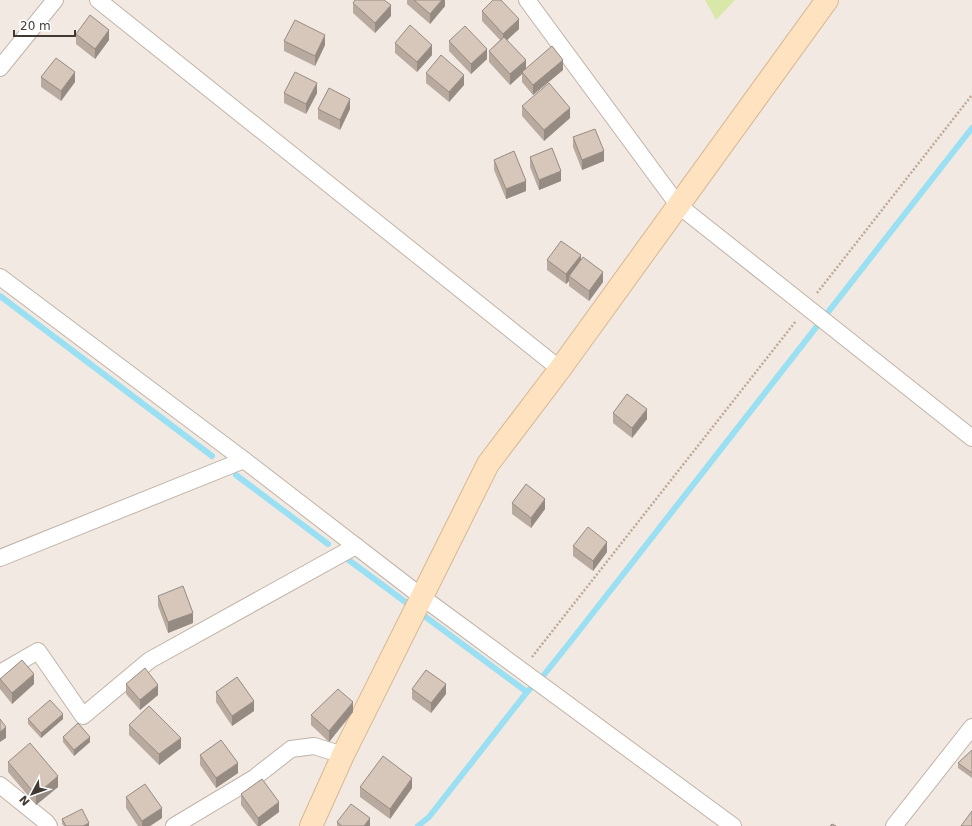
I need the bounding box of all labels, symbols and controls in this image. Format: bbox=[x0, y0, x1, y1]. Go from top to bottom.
scale bar bbox=[14, 12, 75, 38]
text: 20 m bbox=[20, 19, 51, 33]
north arrow bbox=[12, 774, 52, 814]
text: N bbox=[17, 792, 33, 808]

